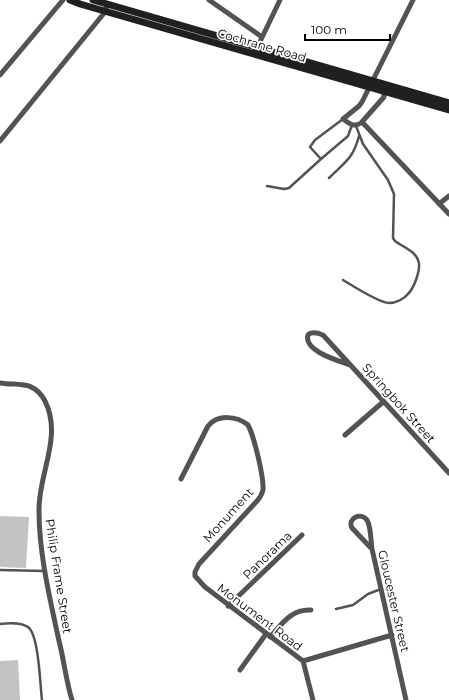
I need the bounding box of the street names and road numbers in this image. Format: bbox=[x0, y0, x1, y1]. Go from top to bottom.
street label: Cochrane Road bbox=[216, 25, 308, 65]
street label: Springbok Street bbox=[359, 360, 439, 446]
street label: Monument bbox=[200, 485, 256, 545]
street label: Philip Frame Street bbox=[43, 518, 75, 635]
street label: Panorama bbox=[239, 528, 295, 582]
street label: Gloucester Street bbox=[375, 549, 413, 653]
street label: Monument Road bbox=[214, 580, 306, 654]

